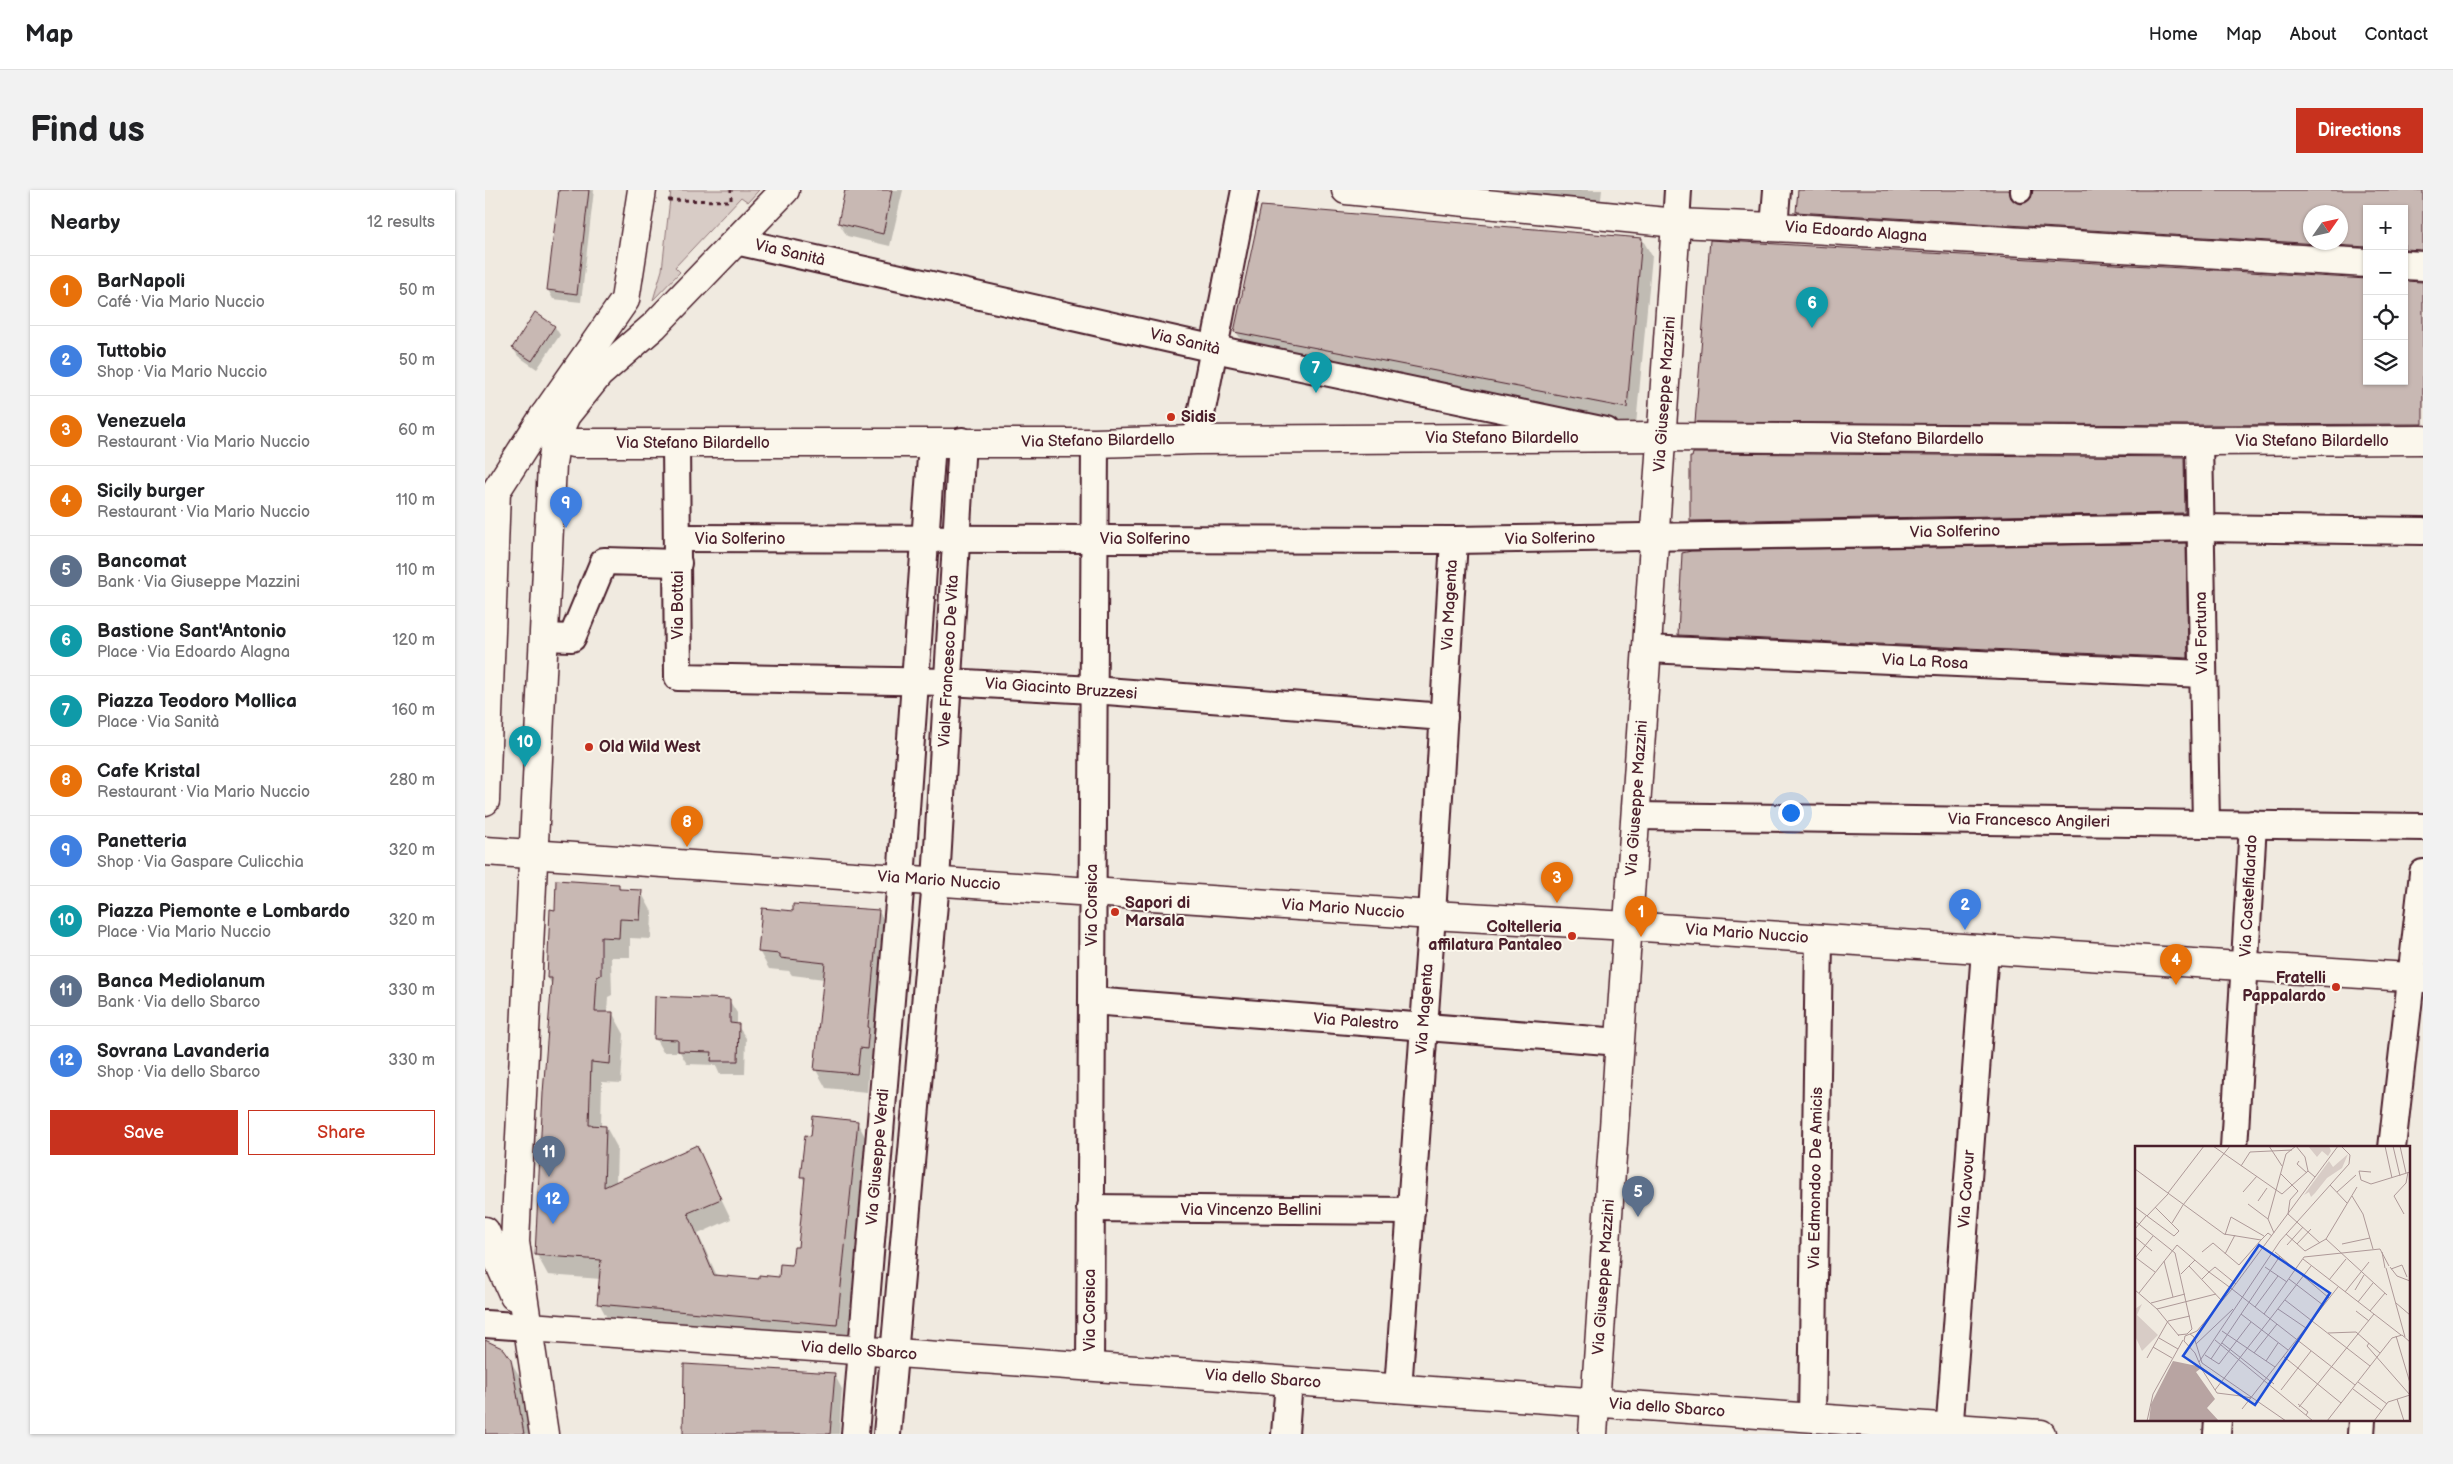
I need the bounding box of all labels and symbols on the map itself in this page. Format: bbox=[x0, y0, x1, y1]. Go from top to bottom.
north arrow bbox=[2303, 205, 2348, 250]
street label: Via Edoardo Alagna bbox=[1784, 218, 1928, 246]
street label: Via Sanità bbox=[753, 236, 827, 270]
pin: 6 bbox=[1796, 287, 1828, 328]
street label: Via Giuseppe Mazzini bbox=[1650, 315, 1680, 473]
street label: Via Sanità bbox=[1148, 325, 1222, 359]
pin: 7 bbox=[1300, 352, 1332, 393]
place label: Sidis bbox=[1181, 408, 1216, 427]
marker: Sidis bbox=[1165, 411, 1177, 423]
street label: Via Stefano Bilardello bbox=[1425, 429, 1579, 448]
street label: Via Stefano Bilardello bbox=[1021, 430, 1175, 452]
street label: Via Stefano Bilardello bbox=[1830, 430, 1984, 449]
street label: Via Stefano Bilardello bbox=[2235, 432, 2389, 451]
street label: Via Stefano Bilardello bbox=[616, 434, 770, 453]
pin: 9 bbox=[550, 487, 582, 528]
street label: Via Solferino bbox=[1910, 522, 2000, 542]
street label: Via Solferino bbox=[1505, 529, 1595, 549]
street label: Via Solferino bbox=[695, 530, 785, 549]
street label: Via Solferino bbox=[1100, 530, 1190, 549]
street label: Via Magenta bbox=[1438, 559, 1462, 651]
street label: Via Bottai bbox=[669, 570, 688, 640]
street label: Viale Francesco De Vita bbox=[935, 574, 963, 748]
street label: Via Fortuna bbox=[2192, 591, 2212, 675]
street label: Via La Rosa bbox=[1881, 650, 1969, 674]
street label: Via Giacinto Bruzzesi bbox=[984, 674, 1138, 704]
street label: Via Giuseppe Mazzini bbox=[1622, 719, 1652, 877]
pin: 10 bbox=[509, 726, 541, 767]
place label: Old Wild West bbox=[599, 738, 701, 757]
marker: Old Wild West bbox=[583, 741, 595, 753]
your location bbox=[1778, 800, 1804, 826]
pin: 8 bbox=[671, 806, 703, 847]
street label: Via Francesco Angileri bbox=[1948, 810, 2110, 832]
street label: Via Castelfidardo bbox=[2236, 834, 2262, 958]
pin: 3 bbox=[1541, 862, 1573, 903]
street label: Via Corsica bbox=[1083, 864, 1102, 946]
street label: Via Mario Nuccio bbox=[877, 867, 1001, 895]
pin: 2 bbox=[1949, 889, 1981, 930]
place label: Sapori di Marsala bbox=[1125, 894, 1190, 931]
street label: Via Mario Nuccio bbox=[1281, 895, 1405, 923]
pin: 1 bbox=[1625, 896, 1657, 937]
marker: Sapori di Marsala bbox=[1109, 906, 1121, 918]
place label: Coltelleria affilatura Pantaleo bbox=[1428, 918, 1562, 955]
street label: Via Mario Nuccio bbox=[1685, 920, 1809, 948]
marker: Coltelleria affilatura Pantaleo bbox=[1566, 930, 1578, 942]
pin: 4 bbox=[2160, 944, 2192, 985]
street label: Via Magenta bbox=[1412, 963, 1438, 1055]
place label: Fratelli Pappalardo bbox=[2242, 969, 2326, 1006]
marker: Fratelli Pappalardo bbox=[2330, 981, 2342, 993]
street label: Via Palestro bbox=[1313, 1010, 1399, 1034]
street label: Via Edmondoo De Amicis bbox=[1805, 1087, 1827, 1269]
street label: Via Giuseppe Verdi bbox=[863, 1088, 893, 1226]
pin: 11 bbox=[533, 1136, 565, 1177]
inset map bbox=[2135, 1146, 2411, 1422]
street label: Via Cavour bbox=[1955, 1149, 1979, 1229]
pin: 5 bbox=[1622, 1176, 1654, 1217]
pin: 12 bbox=[537, 1183, 569, 1224]
street label: Via Giuseppe Mazzini bbox=[1589, 1198, 1619, 1356]
street label: Via Vincenzo Bellini bbox=[1180, 1201, 1322, 1220]
street label: Via Corsica bbox=[1081, 1269, 1100, 1351]
street label: Via dello Sbarco bbox=[800, 1337, 918, 1365]
street label: Via dello Sbarco bbox=[1204, 1365, 1322, 1393]
street label: Via dello Sbarco bbox=[1608, 1394, 1726, 1422]

